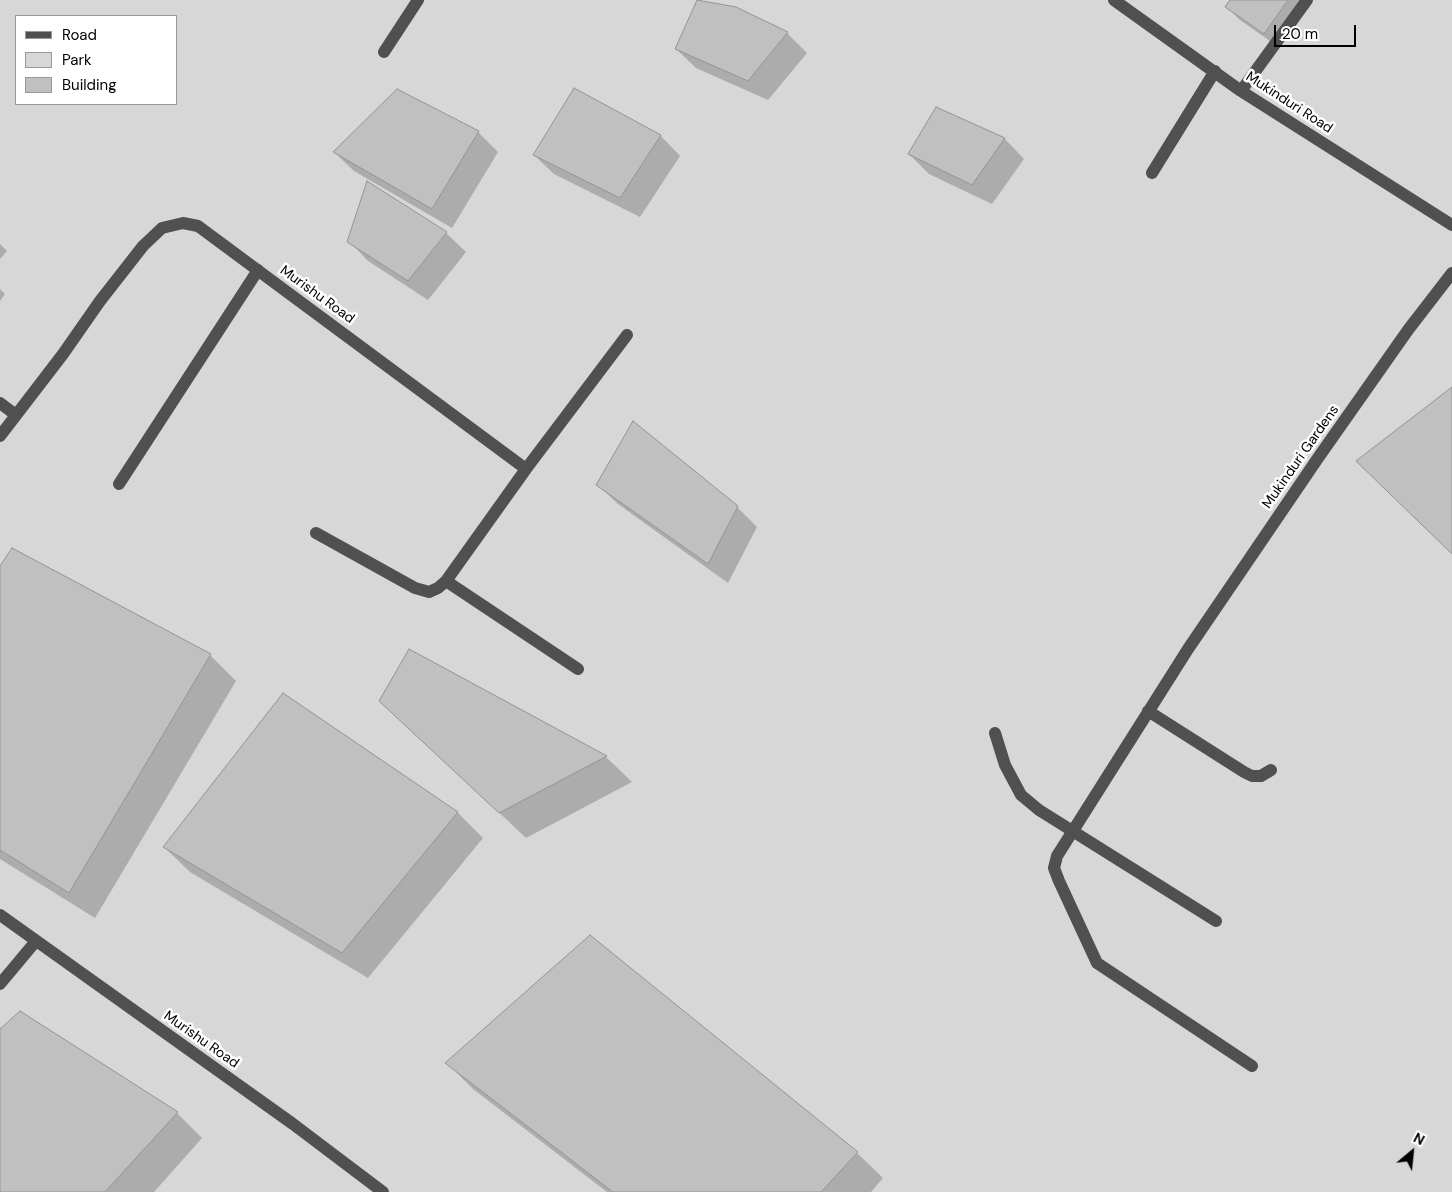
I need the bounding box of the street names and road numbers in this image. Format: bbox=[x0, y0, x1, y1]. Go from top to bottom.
street label: Mukinduri Road bbox=[1243, 69, 1335, 137]
street label: Murishu Road bbox=[277, 262, 357, 328]
street label: Mukinduri Gardens bbox=[1259, 402, 1343, 512]
street label: Murishu Road bbox=[160, 1008, 242, 1072]

